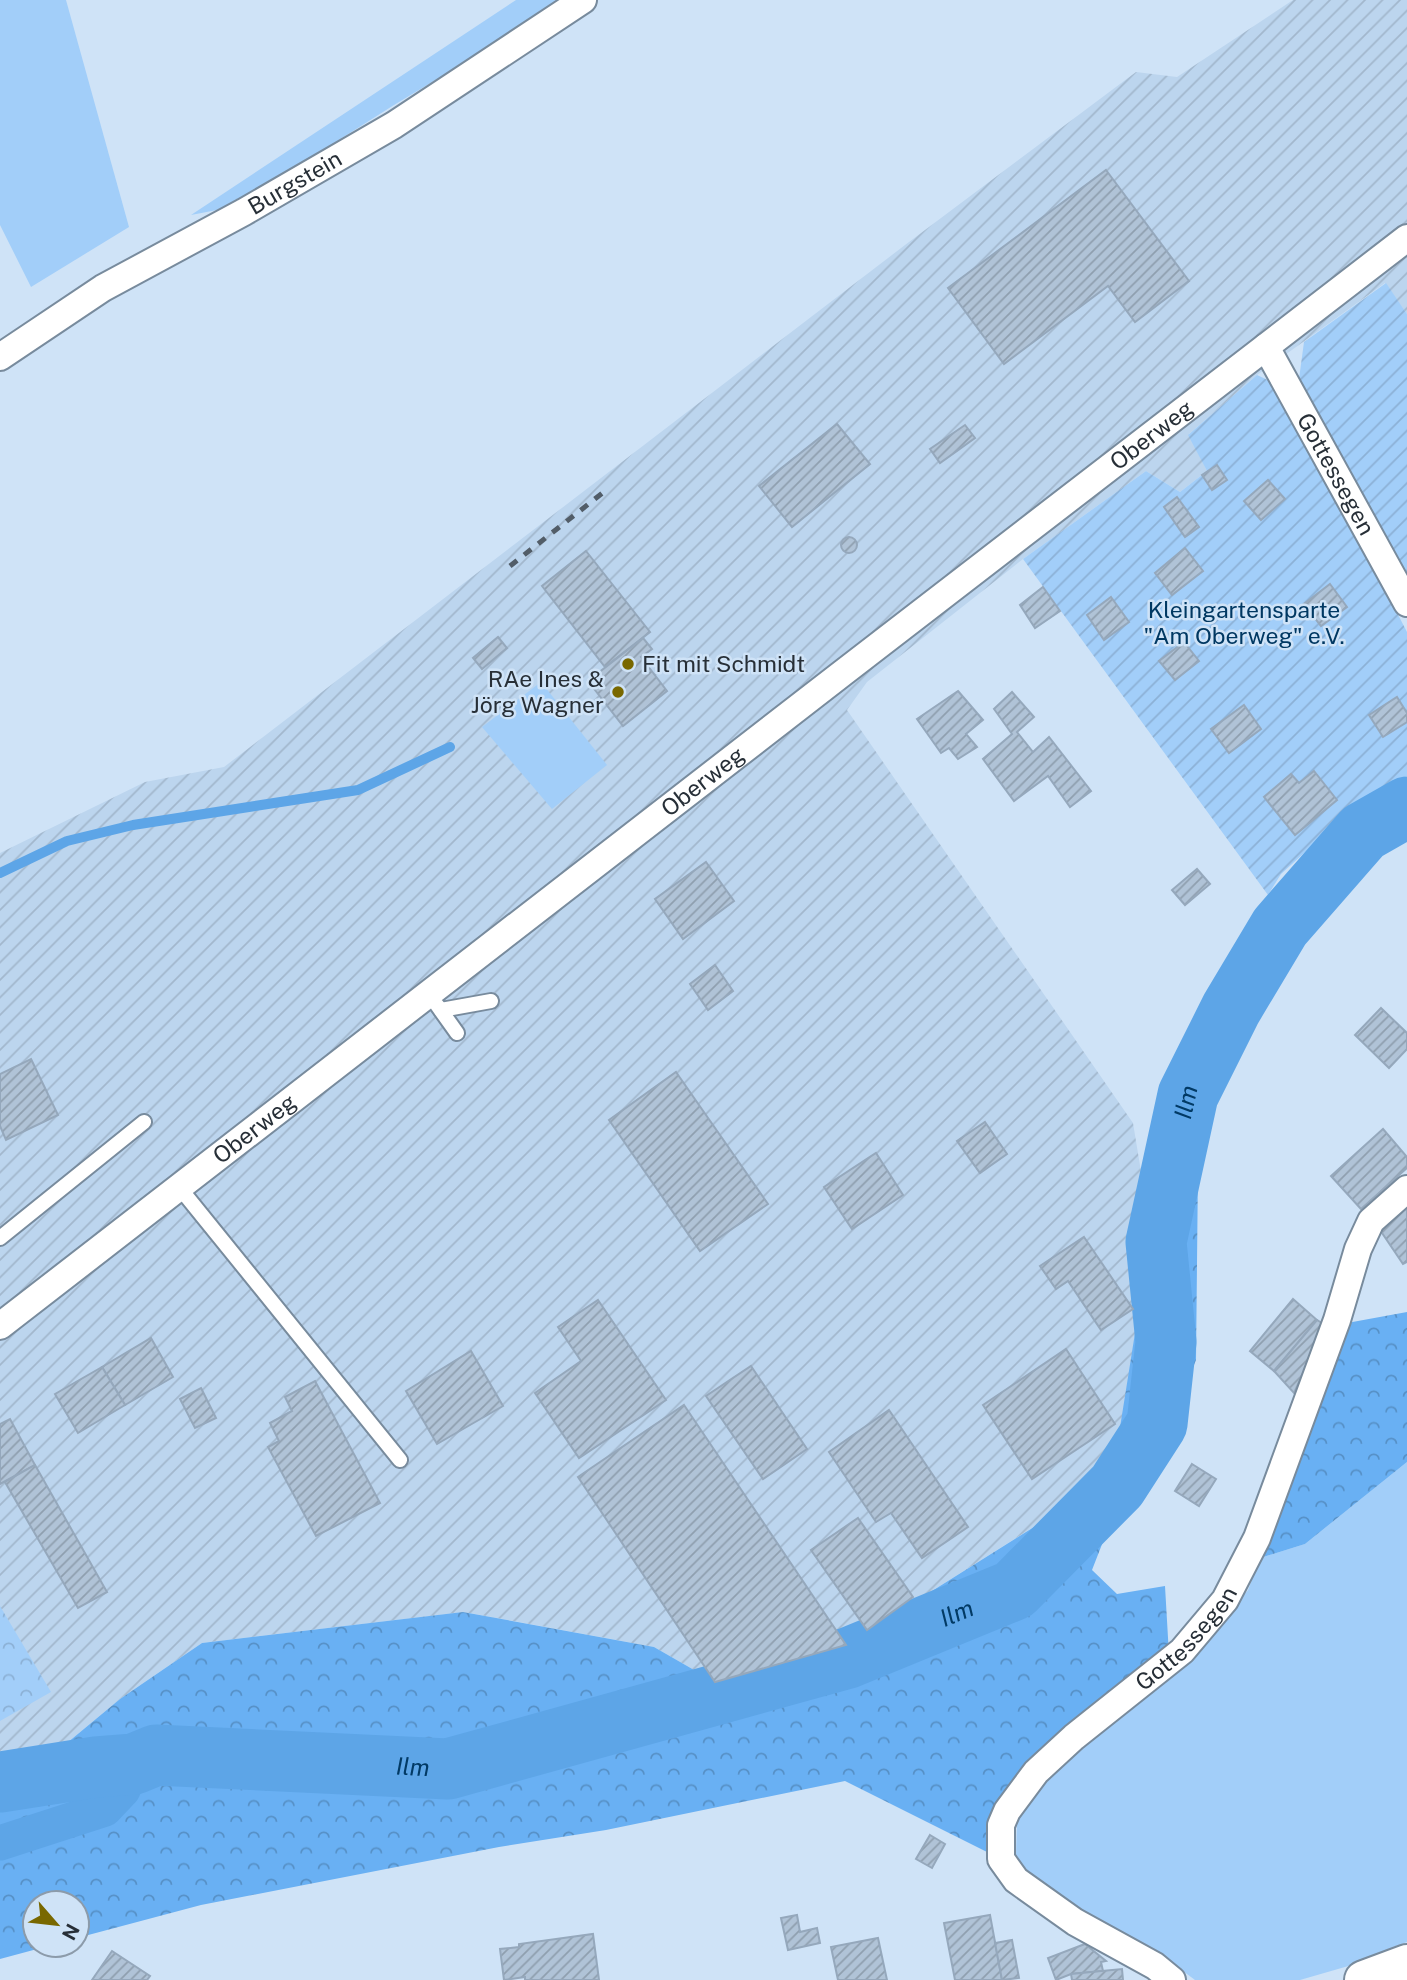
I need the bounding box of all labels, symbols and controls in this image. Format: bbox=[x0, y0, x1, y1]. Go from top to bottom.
street label: Burgstein bbox=[243, 144, 346, 220]
street label: Oberweg bbox=[1104, 394, 1198, 475]
street label: Gottessegen bbox=[1292, 408, 1381, 540]
park label: Kleingartensparte "Am Oberweg" e.V. bbox=[1143, 596, 1345, 649]
place label: Fit mit Schmidt bbox=[642, 650, 805, 677]
marker: Fit mit Schmidt bbox=[620, 656, 636, 672]
place label: RAe Ines & Jörg Wagner bbox=[471, 665, 604, 718]
marker: RAe Ines & Jörg Wagner bbox=[610, 684, 626, 700]
street label: Oberweg bbox=[655, 740, 749, 822]
water label: Ilm bbox=[1168, 1083, 1203, 1122]
street label: Oberweg bbox=[207, 1088, 301, 1169]
street label: Gottessegen bbox=[1130, 1582, 1242, 1696]
water label: Ilm bbox=[935, 1593, 977, 1632]
water label: Ilm bbox=[395, 1752, 430, 1781]
north arrow bbox=[21, 1889, 91, 1959]
text: N bbox=[58, 1920, 84, 1944]

